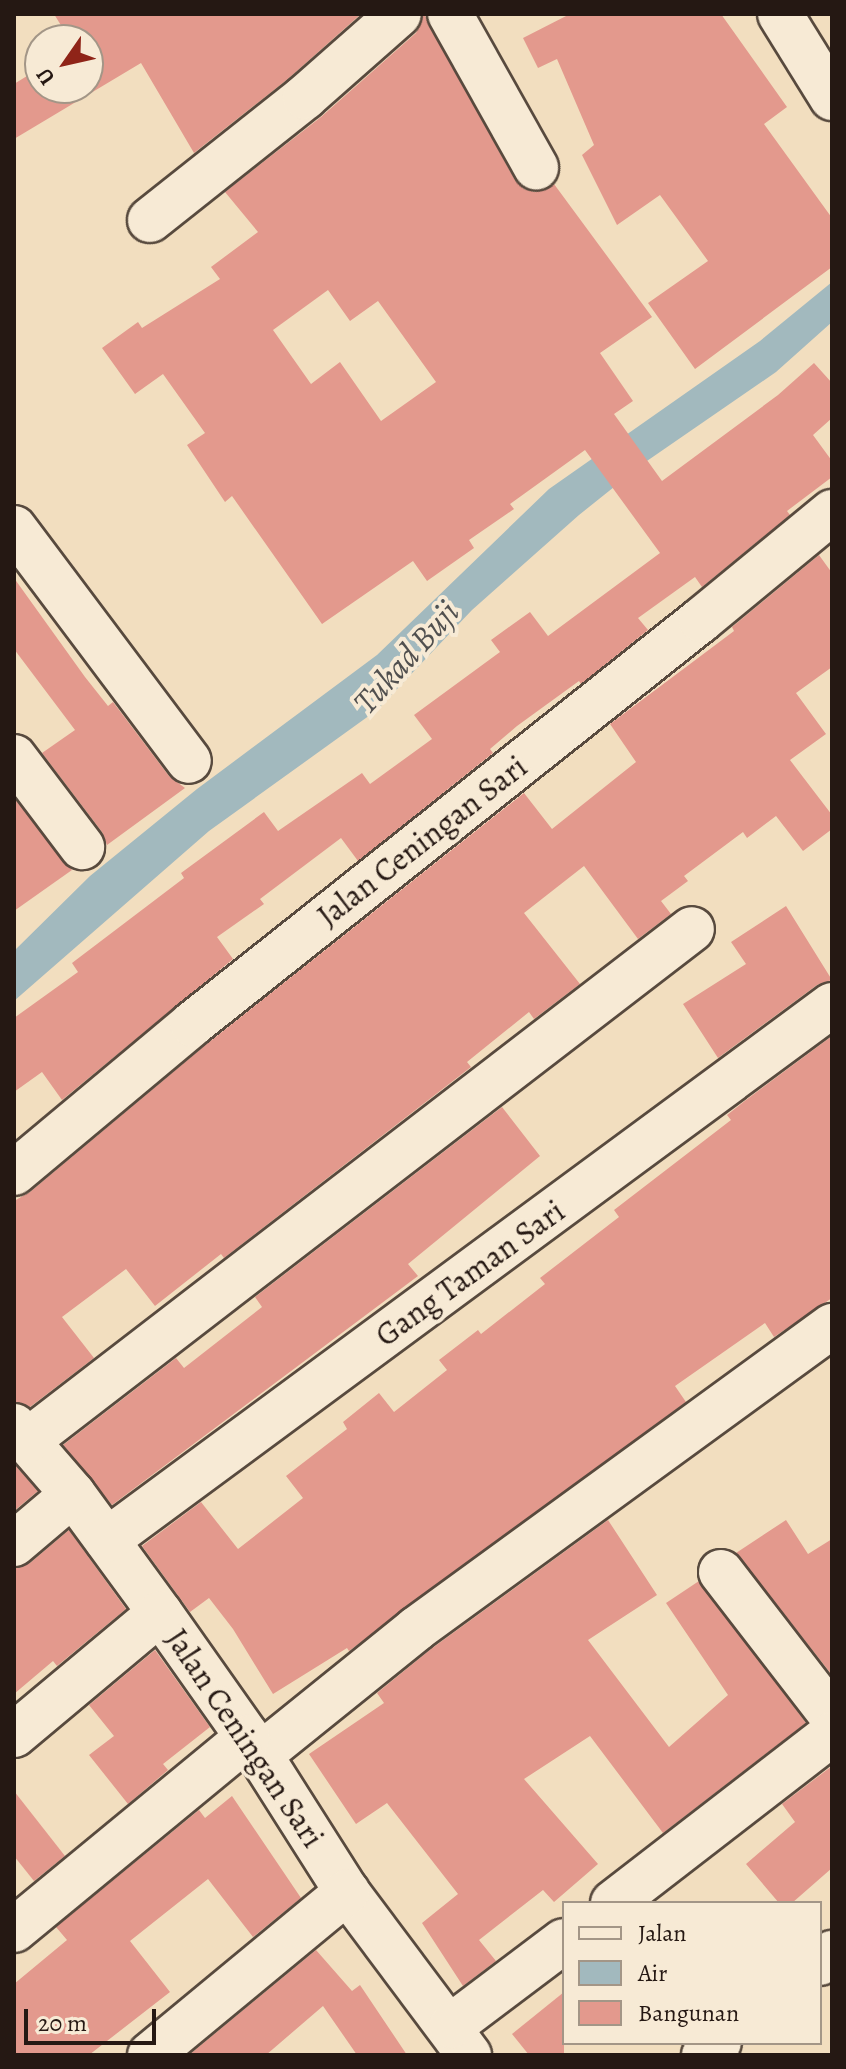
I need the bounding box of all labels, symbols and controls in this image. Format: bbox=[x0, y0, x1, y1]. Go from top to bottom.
north arrow bbox=[24, 24, 104, 104]
text: U bbox=[29, 62, 62, 91]
water label: Tukad Buji bbox=[345, 592, 467, 722]
street label: Jalan Ceningan Sari bbox=[309, 747, 535, 935]
street label: Gang Taman Sari bbox=[368, 1191, 572, 1355]
street label: Jalan Ceningan Sari bbox=[158, 1621, 332, 1855]
legend bbox=[562, 1901, 822, 2045]
text: Jalan bbox=[638, 1917, 687, 1949]
text: Air bbox=[638, 1957, 668, 1989]
scale bar bbox=[28, 1993, 160, 2043]
text: Bangunan bbox=[638, 1997, 739, 2029]
text: 20 m bbox=[38, 2007, 87, 2039]

